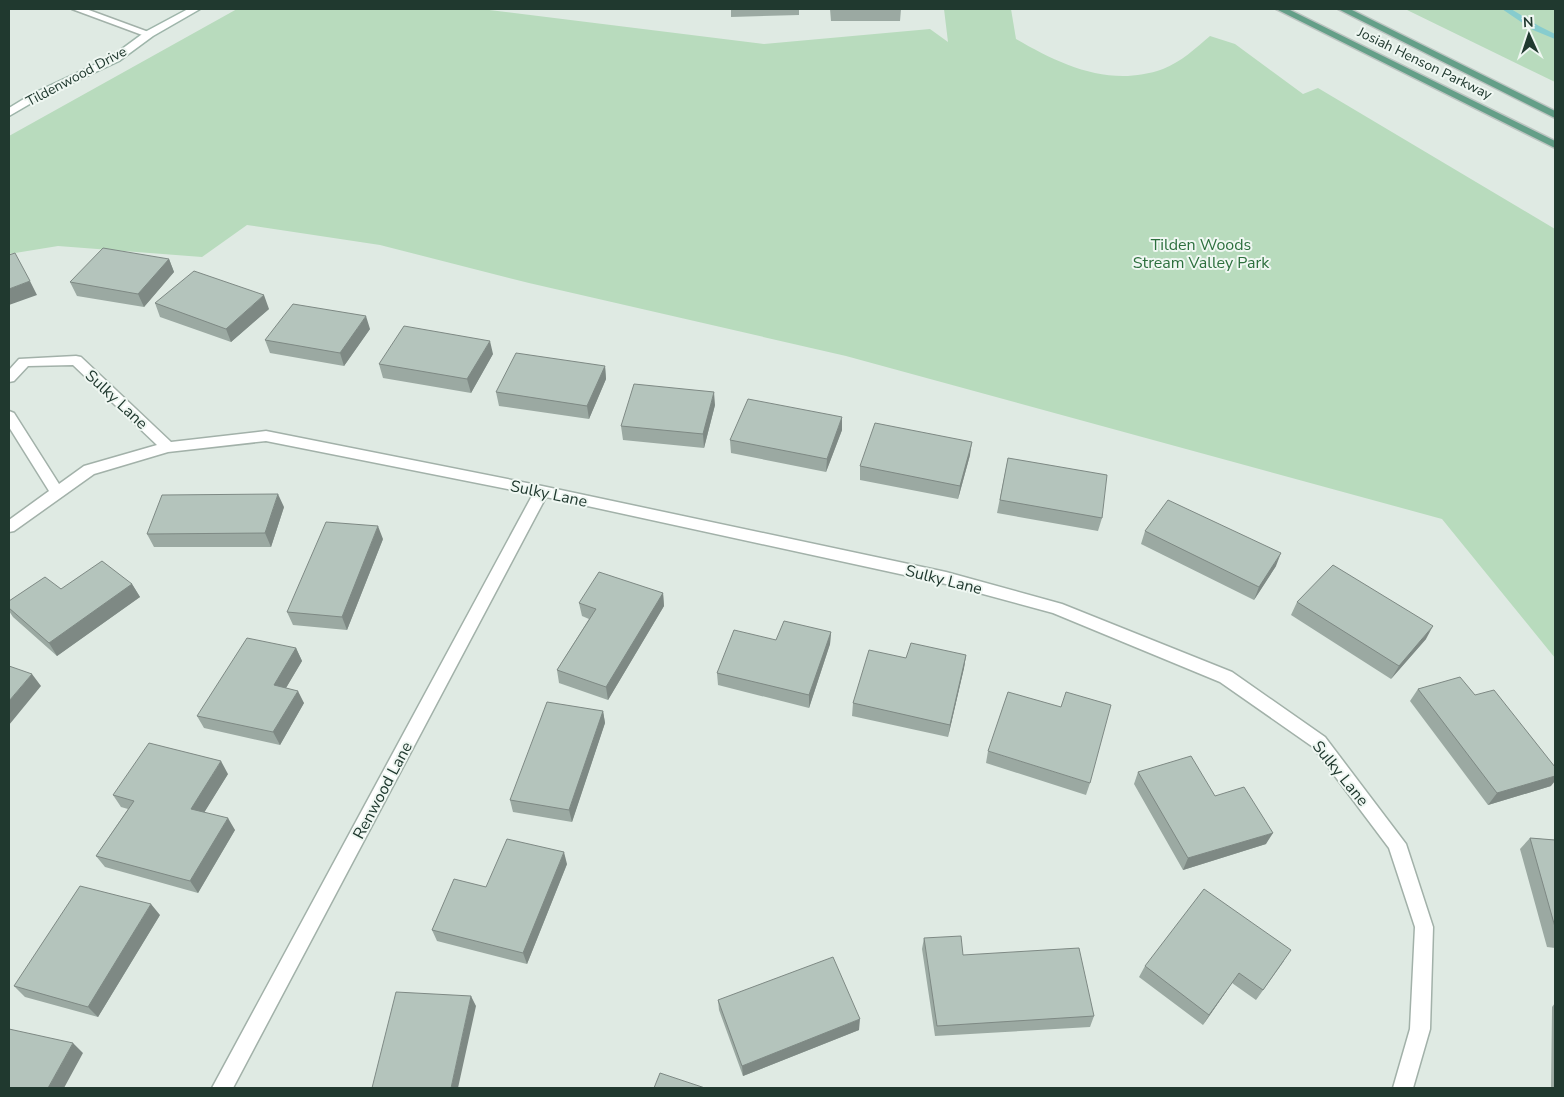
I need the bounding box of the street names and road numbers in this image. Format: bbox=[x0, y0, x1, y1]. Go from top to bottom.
street label: Josiah Henson Parkway bbox=[1354, 22, 1496, 105]
street label: Tildenwood Drive bbox=[23, 42, 130, 111]
street label: Sulky Lane bbox=[80, 365, 152, 435]
street label: Sulky Lane bbox=[508, 475, 589, 513]
street label: Sulky Lane bbox=[903, 560, 984, 600]
street label: Sulky Lane bbox=[1307, 736, 1373, 811]
street label: Renwood Lane bbox=[348, 738, 418, 843]

